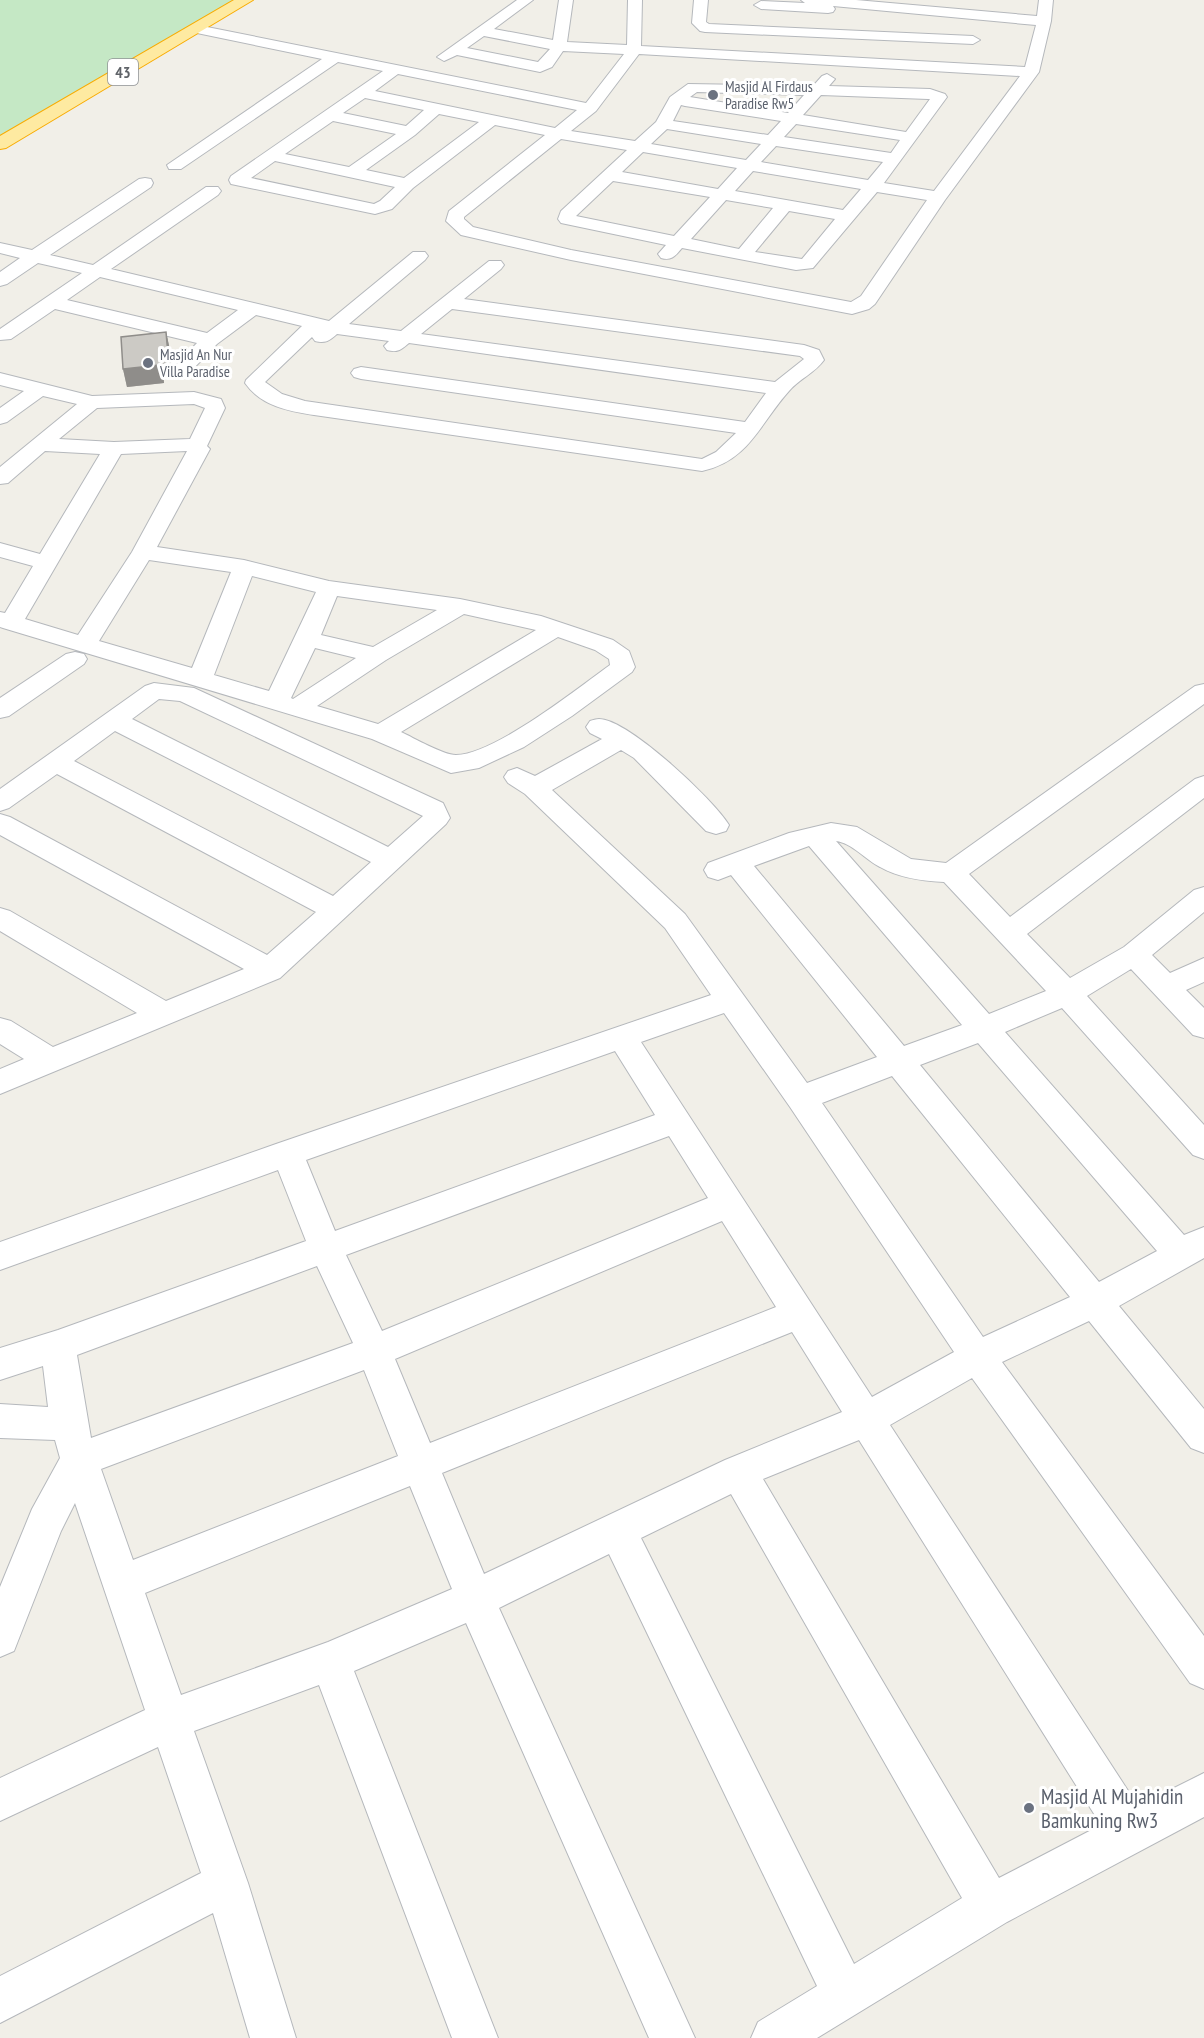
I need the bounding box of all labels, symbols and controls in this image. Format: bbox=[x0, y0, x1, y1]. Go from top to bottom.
road number: 43 bbox=[108, 59, 138, 85]
place label: Masjid Al Firdaus Paradise Rw5 bbox=[725, 77, 813, 113]
marker: Masjid Al Firdaus Paradise Rw5 bbox=[706, 88, 720, 102]
place label: Masjid An Nur Villa Paradise bbox=[159, 345, 233, 381]
marker: Masjid An Nur Villa Paradise bbox=[141, 356, 155, 370]
place label: Masjid Al Mujahidin Bamkuning Rw3 bbox=[1041, 1783, 1183, 1834]
marker: Masjid Al Mujahidin Bamkuning Rw3 bbox=[1022, 1801, 1036, 1815]

